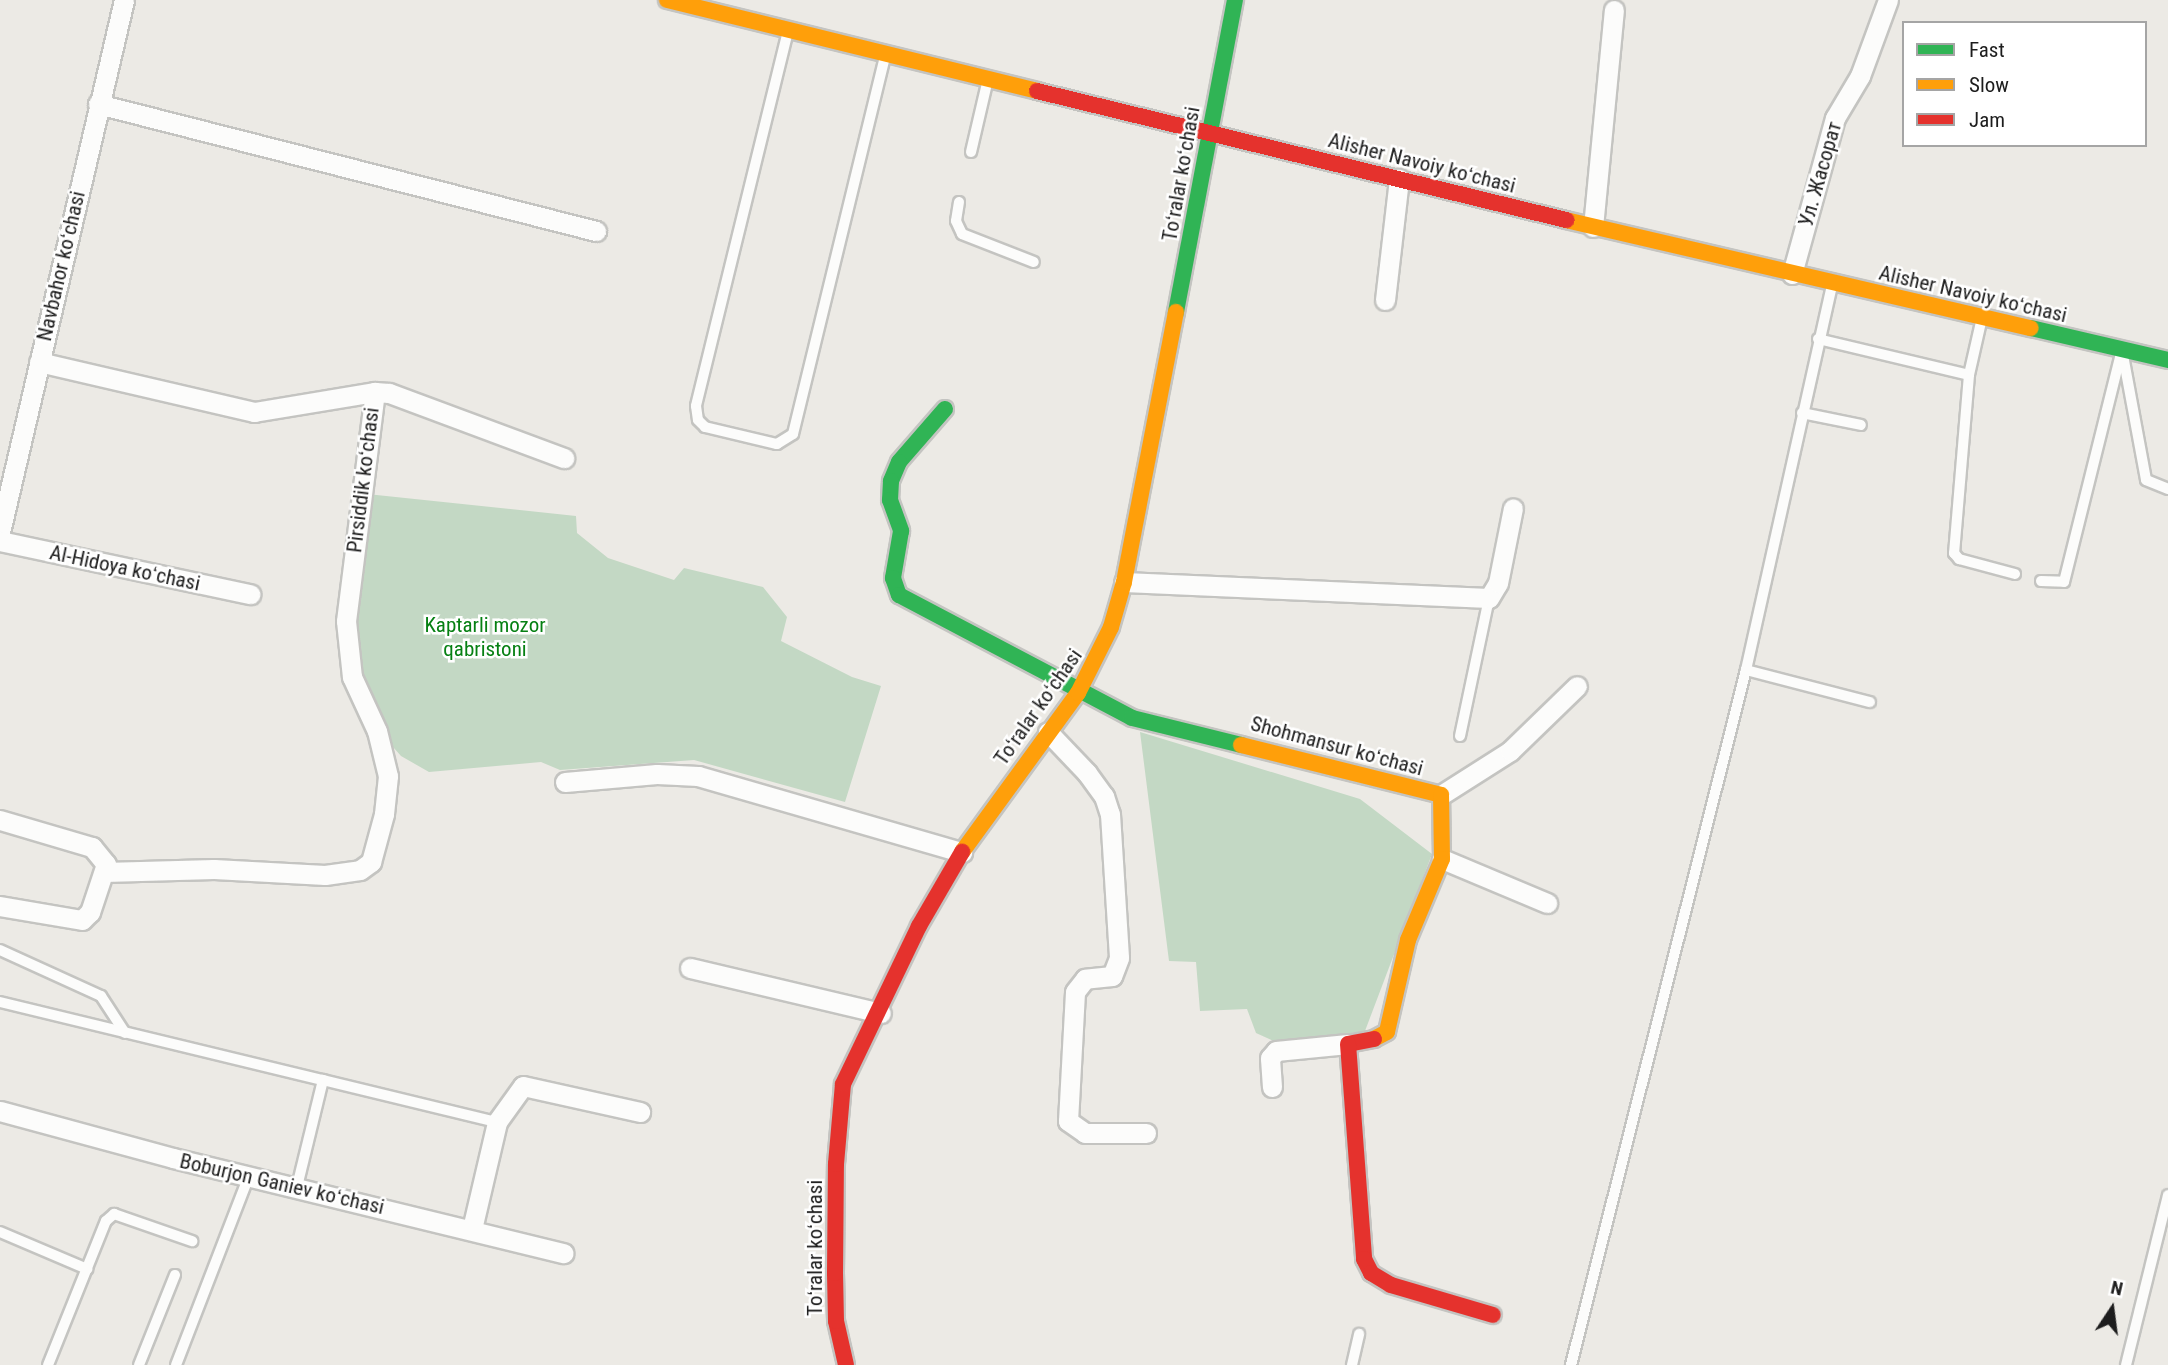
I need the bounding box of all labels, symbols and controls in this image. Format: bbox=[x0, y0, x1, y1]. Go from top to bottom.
legend bbox=[1902, 21, 2147, 147]
text: Fast bbox=[1969, 38, 2005, 62]
text: Slow bbox=[1969, 73, 2009, 97]
street label: Toʻralar koʻchasi bbox=[1157, 105, 1205, 243]
text: Jam bbox=[1969, 108, 2005, 132]
street label: Ул. Жасорат bbox=[1793, 119, 1847, 229]
street label: Alisher Navoiy koʻchasi bbox=[1326, 128, 1518, 198]
street label: Navbahor koʻchasi bbox=[31, 189, 91, 343]
street label: Alisher Navoiy koʻchasi bbox=[1877, 260, 2069, 328]
street label: Pirsiddik koʻchasi bbox=[342, 406, 384, 554]
street label: Al-Hidoya koʻchasi bbox=[47, 540, 203, 596]
park label: Kaptarli mozor qabristoni bbox=[424, 612, 546, 662]
street label: Toʻralar koʻchasi bbox=[989, 644, 1087, 770]
street label: Shohmansur koʻchasi bbox=[1248, 711, 1426, 781]
street label: Boburjon Ganiev koʻchasi bbox=[177, 1148, 387, 1220]
street label: Toʻralar koʻchasi bbox=[802, 1180, 828, 1316]
north arrow bbox=[2077, 1274, 2147, 1344]
text: N bbox=[2109, 1276, 2125, 1301]

